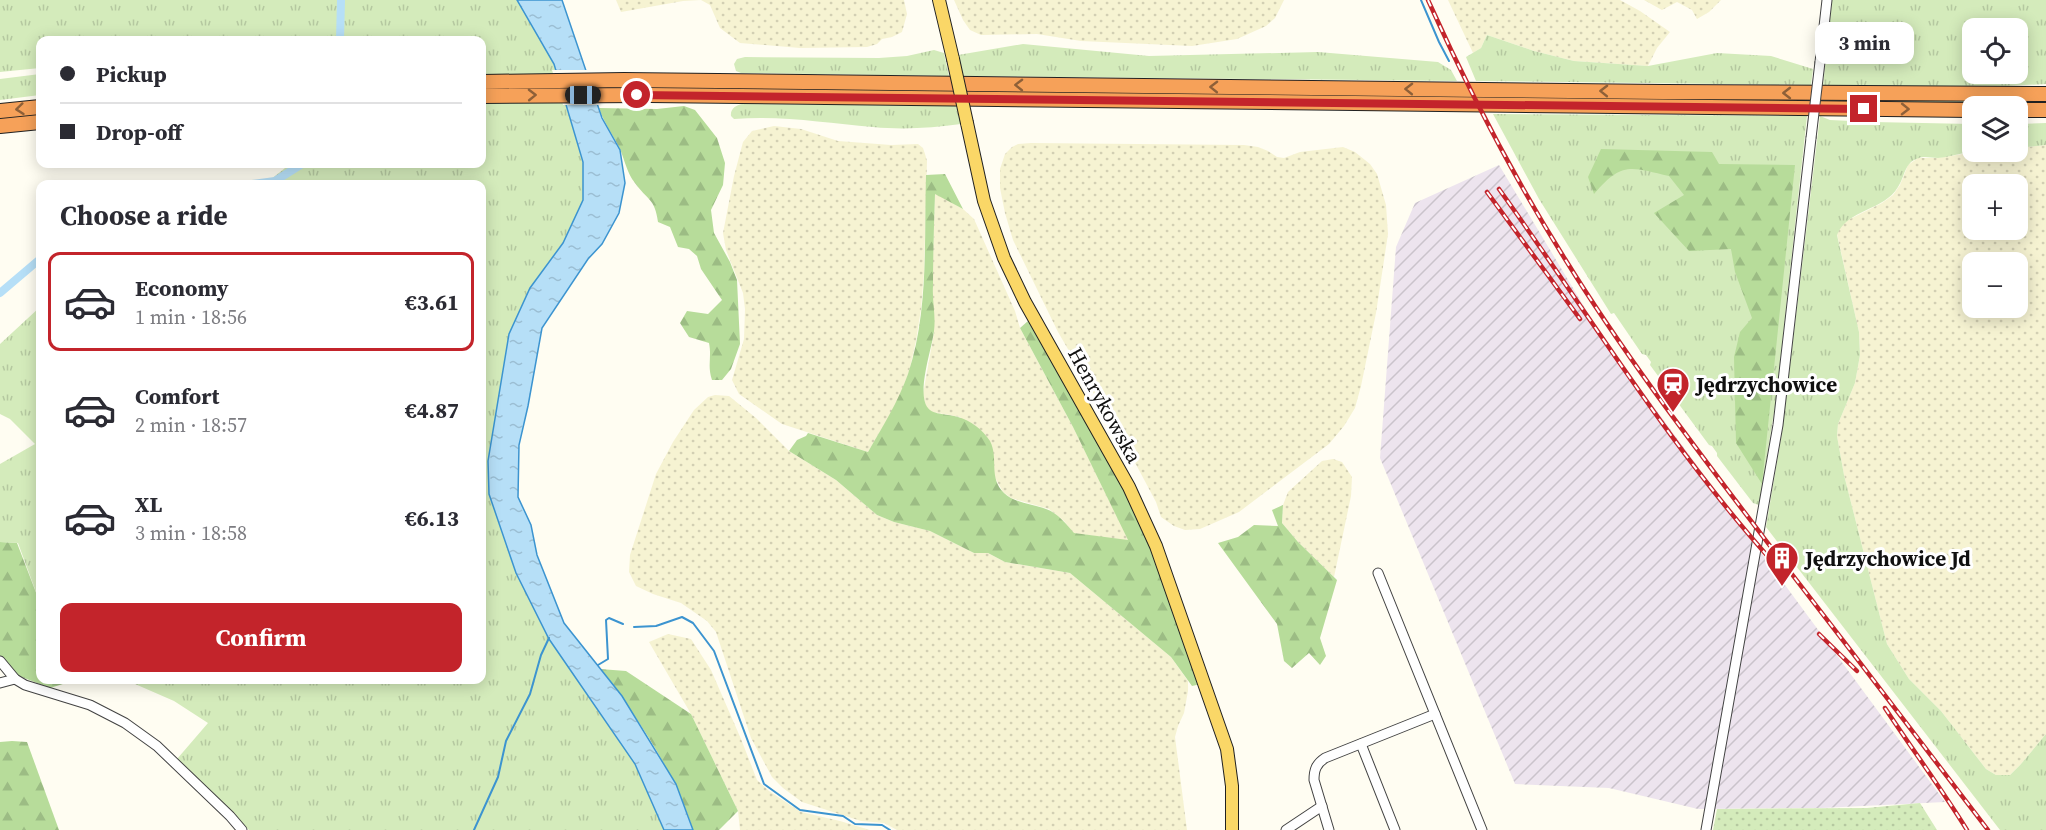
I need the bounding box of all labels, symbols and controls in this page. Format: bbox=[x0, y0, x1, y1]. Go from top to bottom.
map controls bbox=[1962, 18, 2028, 318]
button: locate bbox=[1962, 18, 2028, 84]
callout: 3 min bbox=[1814, 22, 1914, 64]
text: 3 min bbox=[1839, 29, 1890, 57]
text: Pickup bbox=[96, 59, 167, 89]
one-way arrow bbox=[1015, 79, 1024, 91]
route start bbox=[623, 81, 650, 108]
one-way arrow bbox=[1210, 81, 1219, 93]
one-way arrow bbox=[1405, 83, 1414, 95]
one-way arrow bbox=[1600, 85, 1609, 97]
car bbox=[565, 86, 601, 104]
one-way arrow bbox=[1783, 87, 1792, 99]
one-way arrow bbox=[528, 89, 537, 101]
route end bbox=[1850, 95, 1877, 122]
button: layers bbox=[1962, 96, 2028, 162]
one-way arrow bbox=[16, 102, 25, 115]
one-way arrow bbox=[1900, 103, 1909, 115]
text: Drop-off bbox=[96, 117, 182, 147]
button: + bbox=[1962, 174, 2028, 240]
text: Choose a ride bbox=[60, 197, 228, 234]
button: − bbox=[1962, 252, 2028, 318]
text: Economy bbox=[135, 273, 229, 303]
icon: car bbox=[63, 275, 117, 329]
text: €3.61 bbox=[405, 287, 459, 317]
text: 1 min · 18:56 bbox=[135, 303, 247, 331]
street label: Henrykowska bbox=[1061, 342, 1149, 468]
station icon: Jędrzychowice bbox=[1655, 366, 1691, 413]
place label: Jędrzychowice bbox=[1694, 370, 1837, 399]
text: Comfort bbox=[135, 381, 219, 411]
icon: car bbox=[63, 383, 117, 437]
text: €4.87 bbox=[405, 395, 459, 425]
text: 2 min · 18:57 bbox=[135, 411, 247, 439]
text: XL bbox=[135, 489, 162, 519]
icon: car bbox=[63, 491, 117, 545]
text: €6.13 bbox=[405, 503, 459, 533]
text: 3 min · 18:58 bbox=[135, 519, 247, 547]
building icon: Jędrzychowice Jd bbox=[1764, 540, 1800, 587]
place label: Jędrzychowice Jd bbox=[1803, 544, 1971, 573]
button: Confirm bbox=[60, 603, 462, 672]

